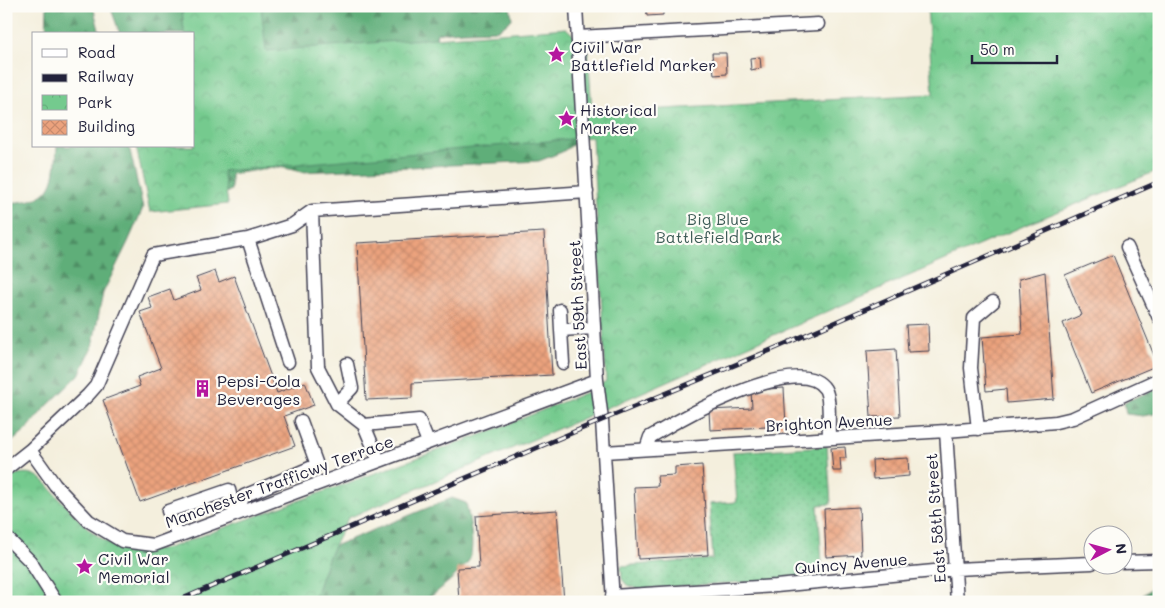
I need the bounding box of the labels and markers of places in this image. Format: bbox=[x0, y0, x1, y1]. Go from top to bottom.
place label: Civil War Battlefield Marker bbox=[571, 36, 716, 75]
place icon: Civil War Battlefield Marker bbox=[547, 45, 567, 65]
place label: Historical Marker bbox=[580, 99, 657, 138]
place icon: Historical Marker bbox=[556, 108, 576, 128]
place label: Pepsi-Cola Beverages bbox=[217, 370, 301, 409]
building icon: Pepsi-Cola Beverages bbox=[193, 379, 213, 399]
place label: Civil War Memorial bbox=[98, 548, 170, 587]
place icon: Civil War Memorial bbox=[74, 557, 94, 577]

